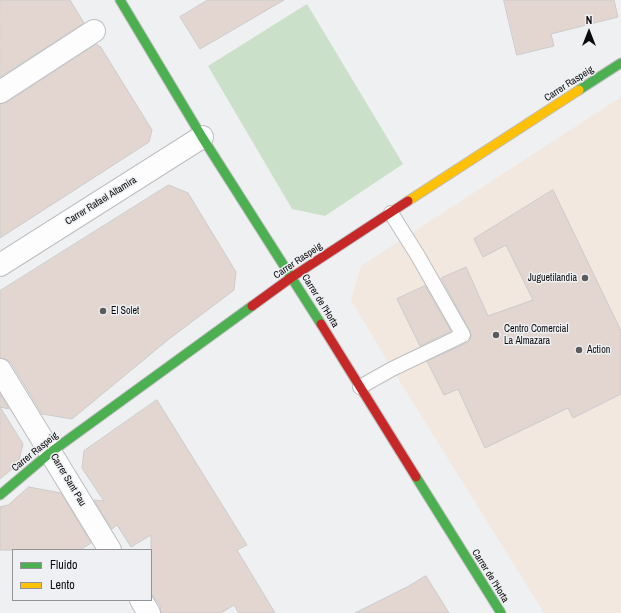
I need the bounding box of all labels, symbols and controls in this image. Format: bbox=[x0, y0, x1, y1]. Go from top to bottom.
north arrow bbox=[569, 12, 609, 52]
text: N bbox=[586, 13, 592, 27]
street label: Carrer Raspeig bbox=[542, 64, 596, 104]
street label: Carrer Rafael Altamira bbox=[63, 174, 139, 228]
street label: Carrer Raspeig bbox=[271, 240, 325, 282]
street label: Carrer de l'Horta bbox=[299, 272, 341, 330]
place label: Juguetilandia bbox=[528, 272, 577, 284]
marker: Juguetilandia bbox=[580, 273, 590, 283]
place label: El Solet bbox=[111, 305, 139, 317]
marker: El Solet bbox=[98, 306, 108, 316]
place label: Centro Comercial La Almazara bbox=[504, 323, 568, 346]
marker: Centro Comercial La Almazara bbox=[491, 330, 501, 340]
place label: Action bbox=[587, 344, 610, 356]
marker: Action bbox=[574, 345, 584, 355]
street label: Carrer Raspeig bbox=[9, 430, 61, 474]
street label: Carrer Sant Pau bbox=[48, 452, 88, 508]
street label: Carrer de l'Horta bbox=[469, 547, 511, 605]
legend bbox=[12, 549, 152, 601]
text: Fluido bbox=[50, 557, 77, 573]
text: Lento bbox=[50, 577, 75, 593]

